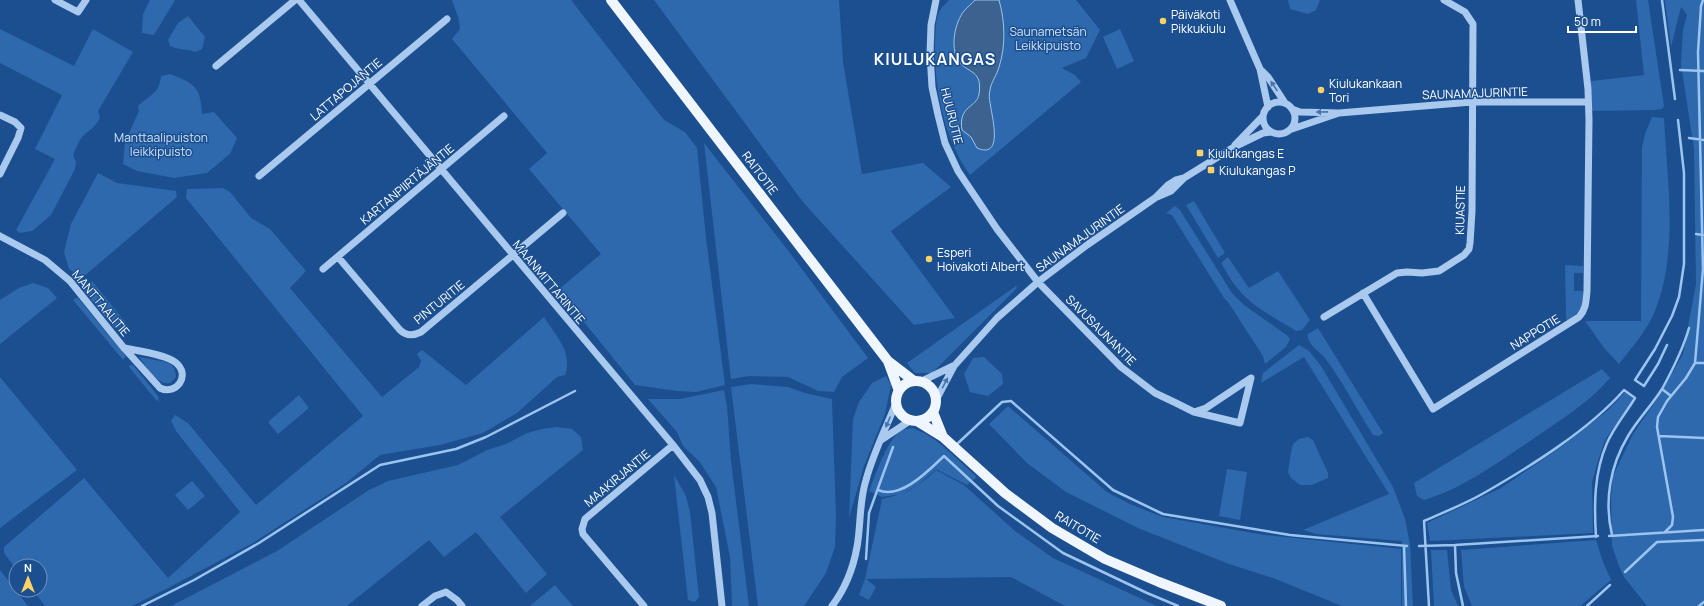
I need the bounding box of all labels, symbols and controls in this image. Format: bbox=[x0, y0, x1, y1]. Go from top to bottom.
place label: Päiväkoti Pikkukiulu bbox=[1171, 6, 1226, 37]
scale bar bbox=[1568, 8, 1636, 34]
text: 50 m bbox=[1574, 13, 1601, 30]
marker: Päiväkoti Pikkukiulu bbox=[1158, 16, 1168, 26]
park label: Saunametsän Leikkipuisto bbox=[1009, 23, 1087, 54]
district label: KIULUKANGAS bbox=[874, 48, 996, 70]
street label: LATTAPOJANTIE bbox=[306, 54, 386, 124]
place label: Kiulukankaan Tori bbox=[1329, 75, 1402, 106]
one-way arrow bbox=[1270, 80, 1278, 91]
street label: SAUNAMAJURINTIE bbox=[1422, 83, 1528, 103]
marker: Kiulukankaan Tori bbox=[1316, 85, 1326, 95]
street label: HUURUTIE bbox=[937, 86, 967, 146]
one-way arrow bbox=[1315, 109, 1328, 115]
park label: Manttaalipuiston leikkipuisto bbox=[114, 129, 208, 160]
street label: KARTANPIIRTÄJÄNTIE bbox=[356, 139, 458, 228]
place label: Kiulukangas E bbox=[1208, 145, 1284, 162]
street label: RAITOTIE bbox=[738, 148, 782, 198]
marker: Kiulukangas E bbox=[1195, 148, 1205, 158]
place label: Kiulukangas P bbox=[1219, 162, 1295, 179]
marker: Kiulukangas P bbox=[1206, 165, 1216, 175]
street label: KIUASTIE bbox=[1451, 185, 1469, 235]
street label: SAUNAMAJURINTIE bbox=[1032, 200, 1128, 276]
street label: MAANMITTARINTIE bbox=[509, 236, 589, 328]
place label: Esperi Hoivakoti Albert bbox=[937, 244, 1024, 275]
marker: Esperi Hoivakoti Albert bbox=[924, 254, 934, 264]
street label: MANTTAALITIE bbox=[68, 266, 134, 340]
street label: PINTURITIE bbox=[410, 276, 468, 328]
street label: SAVUSAUNANTIE bbox=[1062, 291, 1140, 369]
street label: NAPPOTIE bbox=[1507, 310, 1563, 354]
one-way arrow bbox=[942, 377, 948, 389]
one-way arrow bbox=[885, 416, 891, 428]
street label: MAAKIRJANTIE bbox=[580, 445, 654, 511]
street label: RAITOTIE bbox=[1052, 507, 1104, 547]
north arrow bbox=[8, 558, 48, 598]
text: N bbox=[24, 560, 32, 575]

